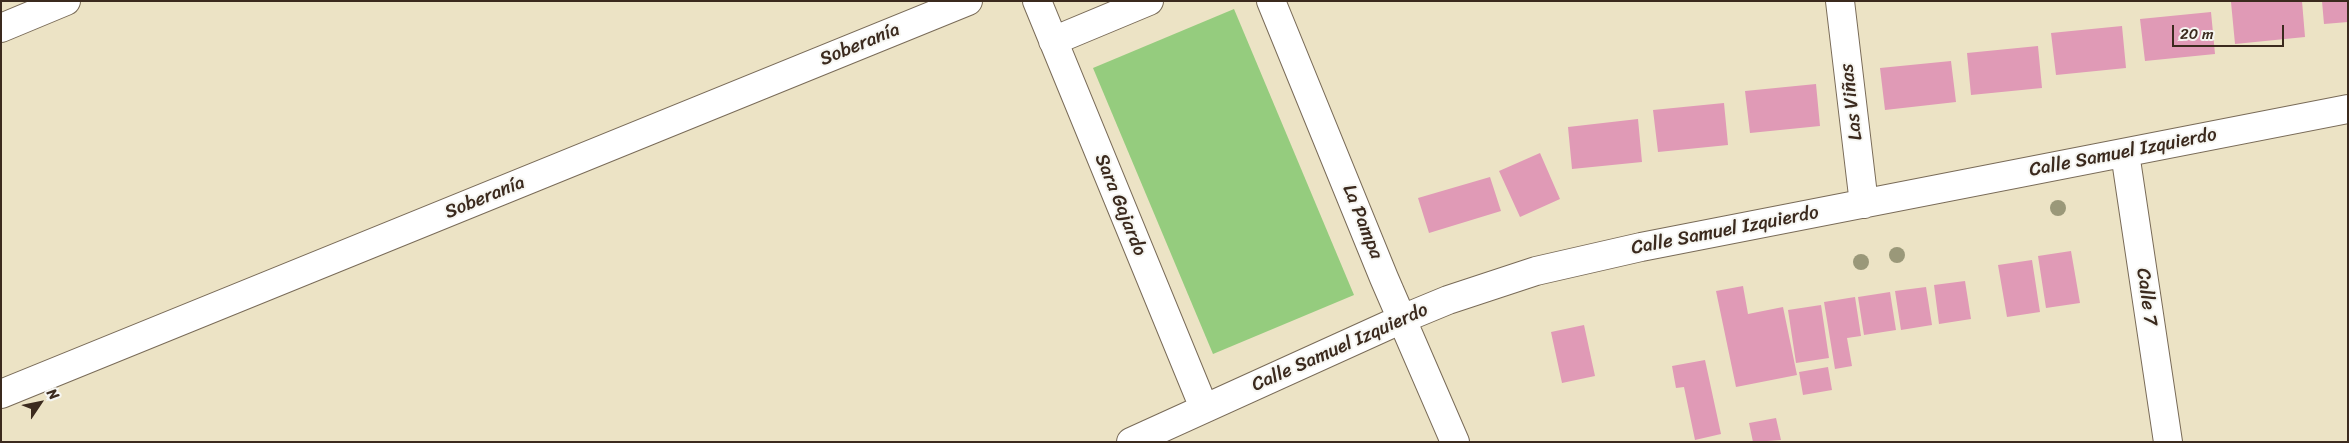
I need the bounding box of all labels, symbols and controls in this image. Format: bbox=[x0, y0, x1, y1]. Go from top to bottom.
scale bar bbox=[2174, 15, 2286, 47]
street label: Soberanía bbox=[817, 19, 903, 71]
text: 20 m bbox=[2180, 21, 2214, 47]
street label: Las Viñas bbox=[1836, 62, 1868, 142]
street label: Calle Samuel Izquierdo bbox=[2027, 124, 2219, 182]
street label: Sara Gajardo bbox=[1089, 151, 1151, 259]
street label: Soberanía bbox=[442, 172, 528, 224]
street label: La Pampa bbox=[1337, 181, 1387, 263]
street label: Calle Samuel Izquierdo bbox=[1629, 202, 1821, 260]
street label: Calle 7 bbox=[2131, 267, 2161, 327]
street label: Calle Samuel Izquierdo bbox=[1248, 299, 1432, 397]
north arrow bbox=[15, 378, 65, 428]
text: N bbox=[40, 383, 66, 405]

